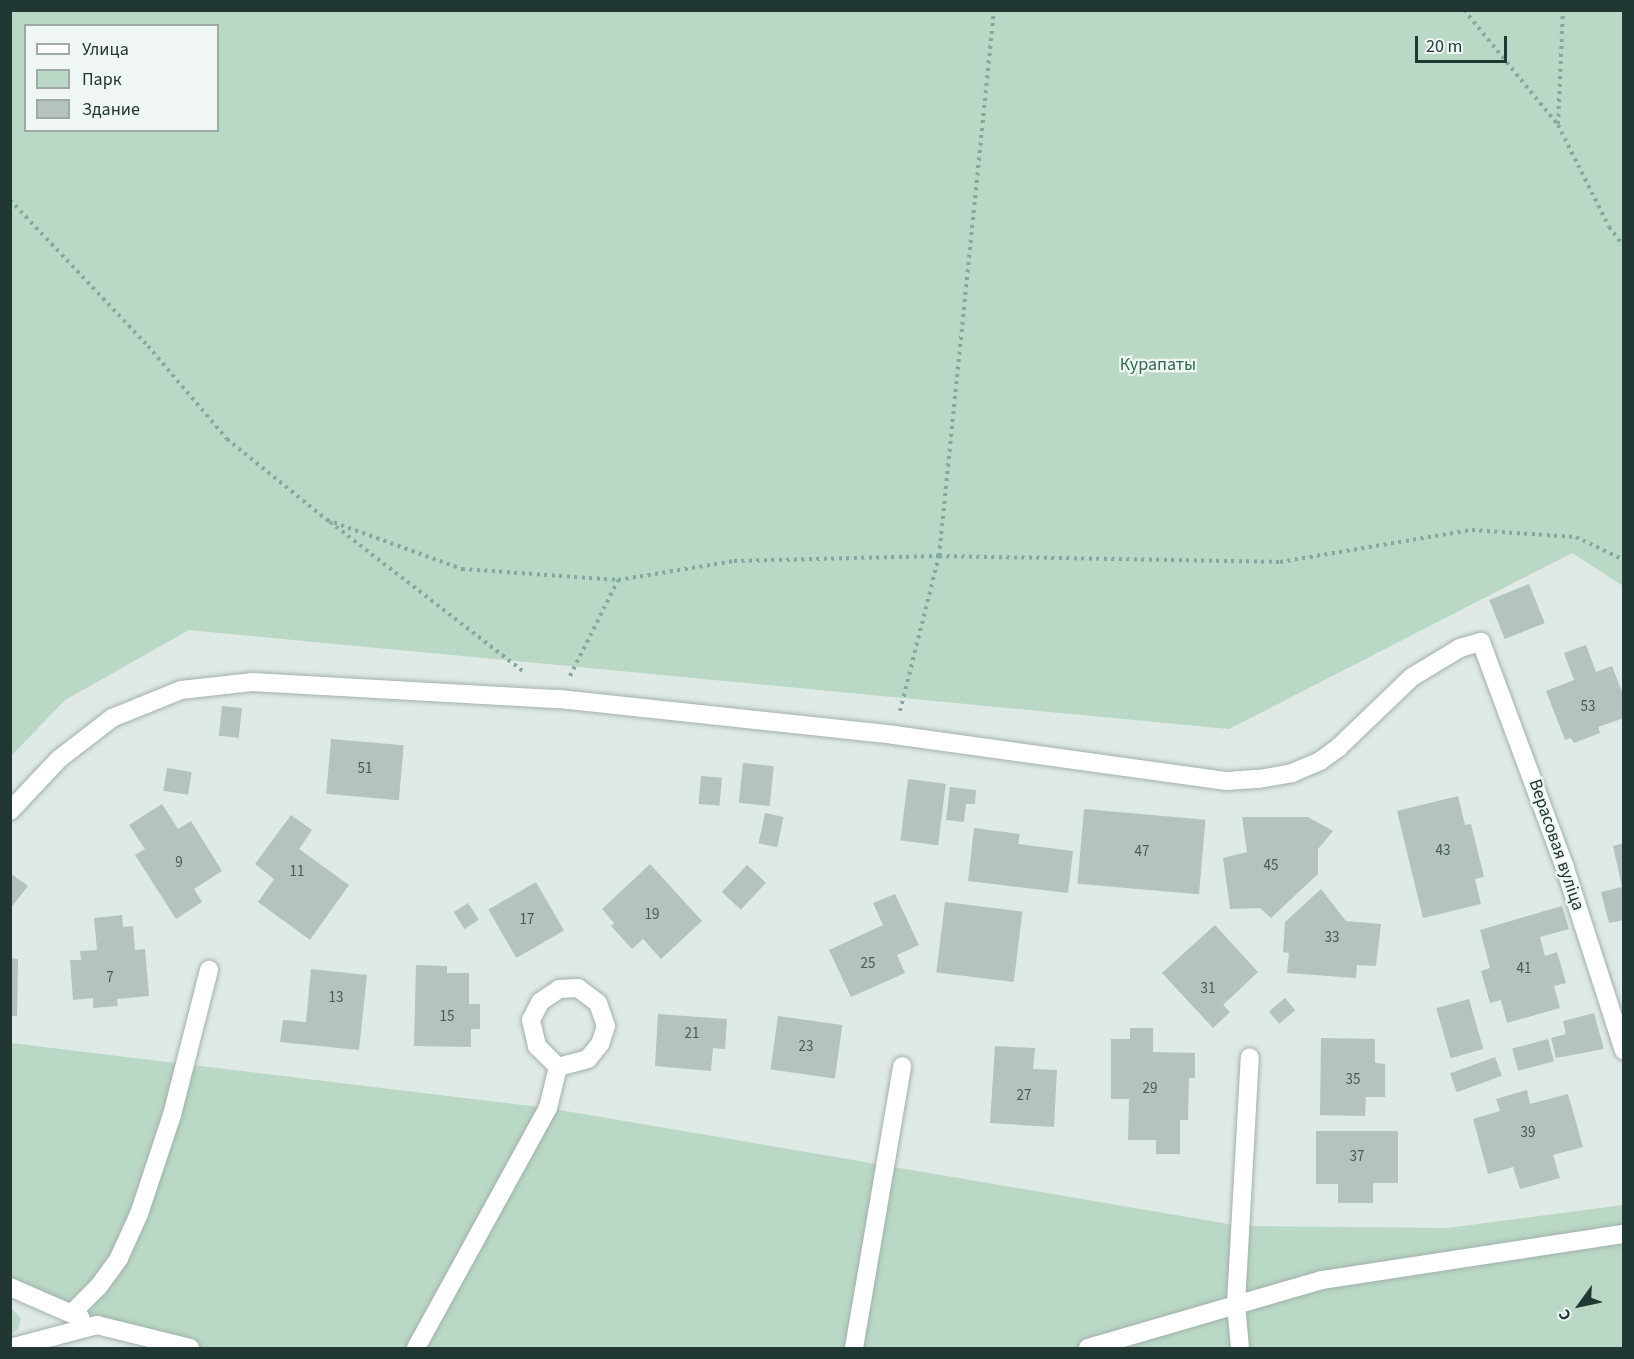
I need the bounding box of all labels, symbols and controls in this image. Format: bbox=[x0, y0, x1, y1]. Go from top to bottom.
legend bbox=[24, 24, 219, 132]
scale bar bbox=[1418, 24, 1510, 62]
text: 20 m bbox=[1426, 34, 1462, 59]
text: Улица bbox=[82, 37, 129, 62]
text: Парк bbox=[82, 67, 122, 92]
text: Здание bbox=[82, 97, 140, 122]
park label: Курапаты bbox=[1120, 354, 1196, 376]
house number: 53 bbox=[1581, 698, 1595, 716]
house number: 51 bbox=[358, 760, 372, 778]
street label: Верасовая вуліца bbox=[1523, 776, 1589, 914]
house number: 43 bbox=[1436, 842, 1450, 860]
house number: 47 bbox=[1135, 843, 1149, 861]
house number: 9 bbox=[175, 854, 183, 872]
house number: 45 bbox=[1264, 857, 1278, 875]
house number: 11 bbox=[290, 863, 304, 881]
house number: 19 bbox=[645, 906, 659, 924]
house number: 17 bbox=[520, 911, 534, 929]
house number: 33 bbox=[1325, 929, 1339, 947]
house number: 25 bbox=[861, 955, 875, 973]
house number: 41 bbox=[1517, 960, 1531, 978]
house number: 7 bbox=[106, 969, 114, 987]
house number: 31 bbox=[1201, 980, 1215, 998]
house number: 13 bbox=[329, 989, 343, 1007]
house number: 15 bbox=[440, 1008, 454, 1026]
house number: 21 bbox=[685, 1025, 699, 1043]
house number: 23 bbox=[799, 1038, 813, 1056]
house number: 35 bbox=[1346, 1071, 1360, 1089]
house number: 29 bbox=[1143, 1080, 1157, 1098]
house number: 27 bbox=[1017, 1087, 1031, 1105]
house number: 39 bbox=[1521, 1124, 1535, 1142]
house number: 37 bbox=[1350, 1148, 1364, 1166]
north arrow bbox=[1550, 1275, 1610, 1335]
text: С bbox=[1553, 1305, 1577, 1325]

